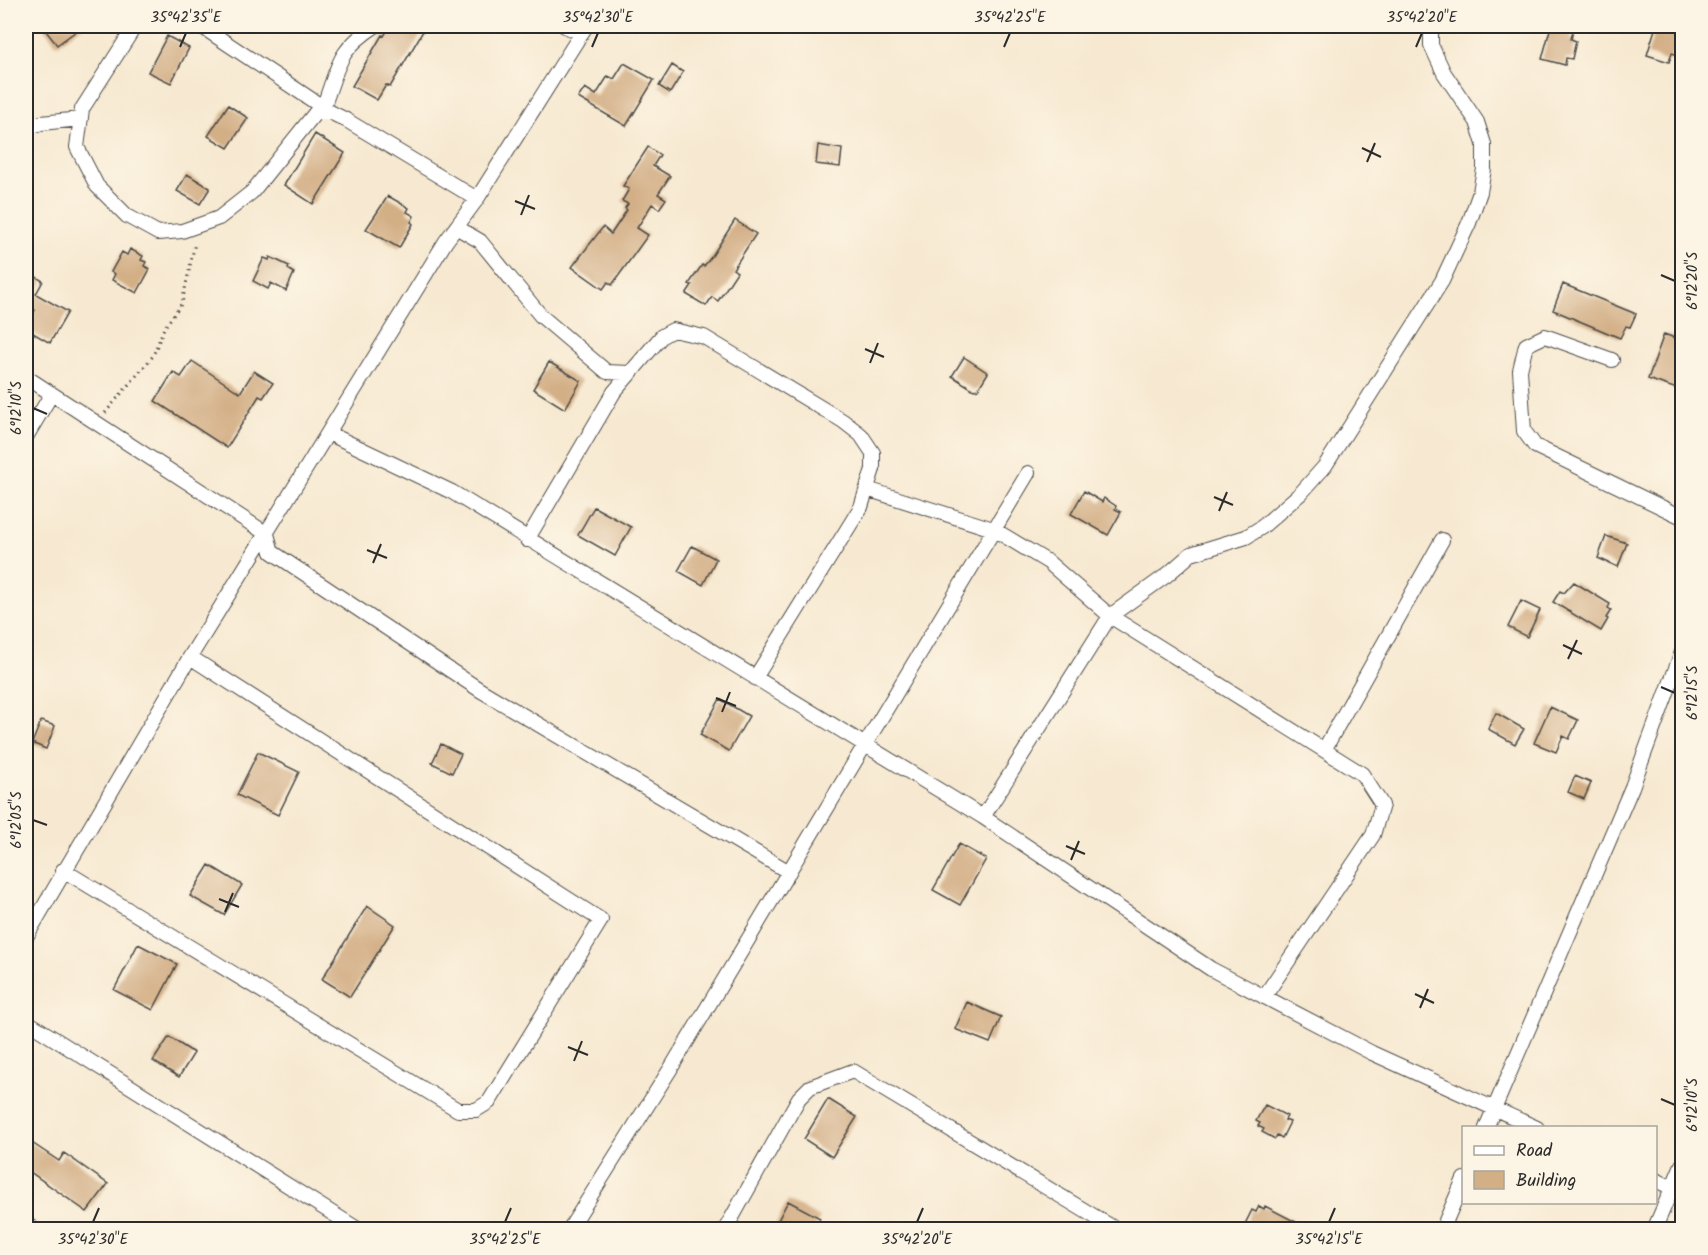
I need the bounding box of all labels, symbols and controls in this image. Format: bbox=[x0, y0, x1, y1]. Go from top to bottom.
text: 35°42'35"E bbox=[150, 6, 223, 30]
text: 35°42'30"E bbox=[563, 6, 635, 30]
text: 35°42'25"E bbox=[974, 6, 1047, 30]
text: 35°42'20"E bbox=[1387, 6, 1459, 30]
text: 6°12'20"S bbox=[1681, 252, 1705, 310]
text: 6°12'10"S bbox=[5, 381, 29, 435]
text: 6°12'15"S bbox=[1681, 666, 1705, 720]
text: 6°12'05"S bbox=[5, 791, 29, 849]
text: 6°12'10"S bbox=[1681, 1078, 1705, 1132]
legend bbox=[1462, 1126, 1657, 1204]
text: Road bbox=[1516, 1137, 1553, 1166]
text: Building bbox=[1516, 1167, 1576, 1196]
text: 35°42'30"E bbox=[58, 1228, 130, 1252]
text: 35°42'25"E bbox=[469, 1228, 542, 1252]
text: 35°42'20"E bbox=[882, 1228, 954, 1252]
text: 35°42'15"E bbox=[1295, 1228, 1364, 1252]

